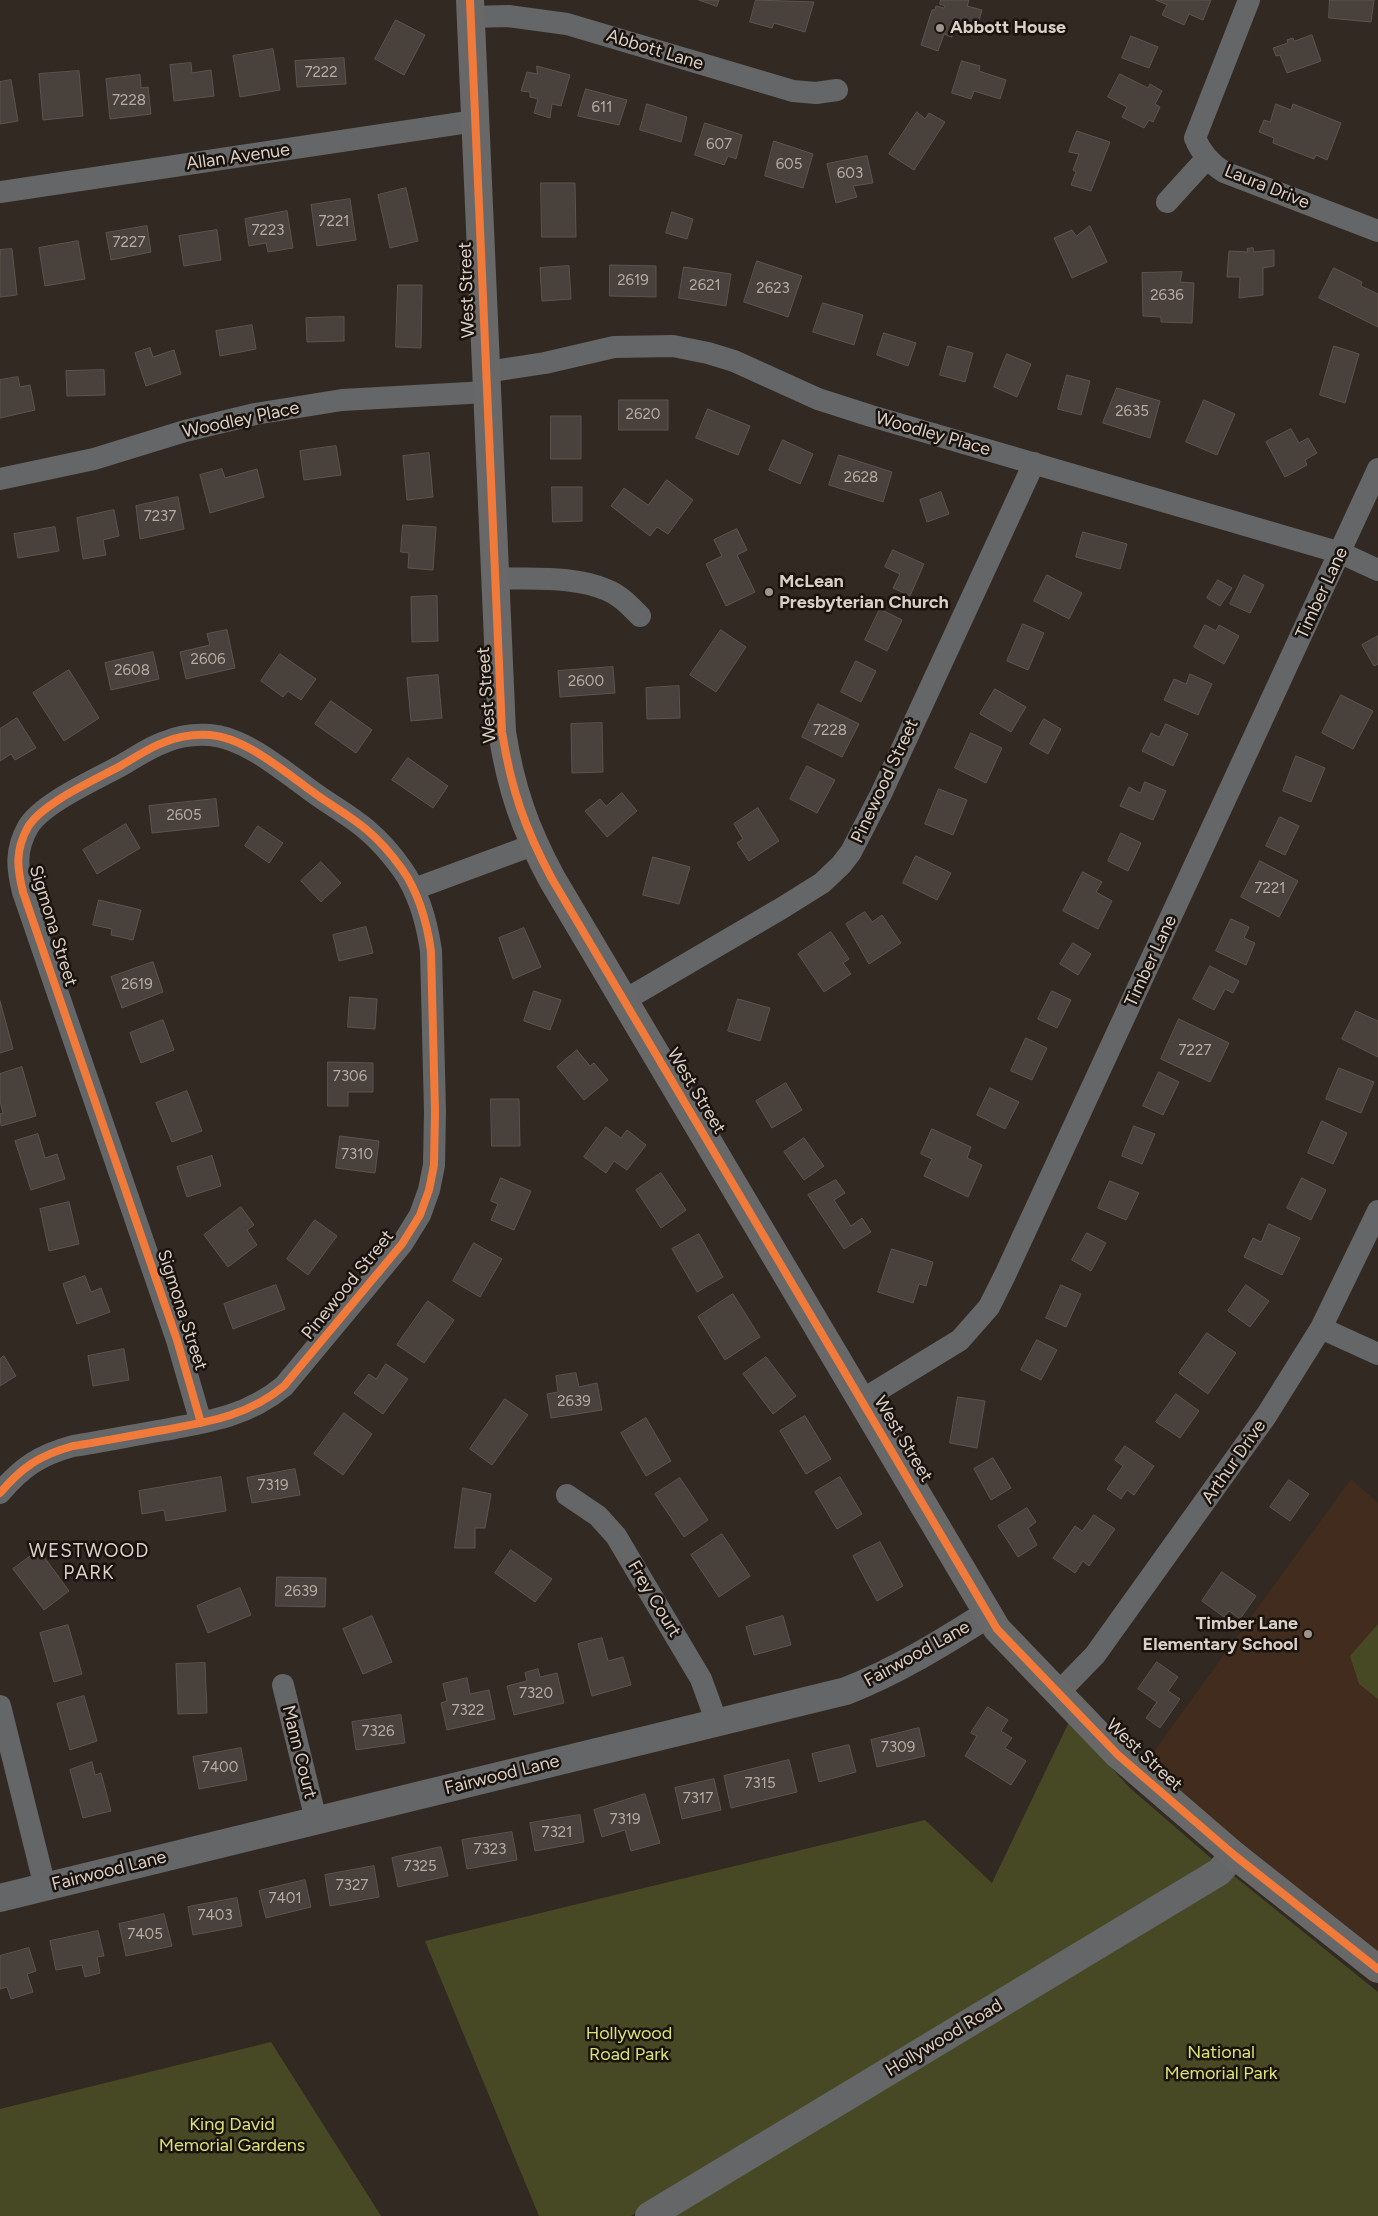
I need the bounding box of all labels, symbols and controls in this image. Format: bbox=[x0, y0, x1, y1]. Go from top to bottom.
place label: Abbott House bbox=[950, 17, 1066, 39]
marker: Abbott House bbox=[934, 22, 946, 34]
street label: Abbott Lane bbox=[604, 25, 706, 75]
house number: 7222 bbox=[304, 64, 338, 82]
house number: 7228 bbox=[112, 92, 146, 110]
house number: 611 bbox=[592, 99, 612, 117]
house number: 607 bbox=[706, 136, 732, 154]
street label: Allan Avenue bbox=[185, 139, 291, 175]
house number: 605 bbox=[776, 156, 802, 174]
street label: Laura Drive bbox=[1221, 160, 1313, 214]
house number: 603 bbox=[837, 165, 863, 183]
house number: 7221 bbox=[318, 213, 350, 231]
house number: 7223 bbox=[252, 222, 284, 240]
house number: 7227 bbox=[113, 234, 145, 252]
street label: West Street bbox=[455, 241, 479, 339]
house number: 2619 bbox=[617, 272, 649, 290]
house number: 2621 bbox=[689, 277, 721, 295]
house number: 2623 bbox=[756, 280, 790, 298]
house number: 2636 bbox=[1150, 287, 1184, 305]
street label: Woodley Place bbox=[181, 397, 301, 443]
house number: 2635 bbox=[1115, 403, 1149, 421]
house number: 2620 bbox=[626, 406, 660, 424]
street label: Woodley Place bbox=[873, 407, 993, 461]
house number: 2628 bbox=[844, 469, 878, 487]
house number: 7237 bbox=[144, 508, 176, 526]
street label: Timber Lane bbox=[1291, 544, 1353, 642]
place label: McLean Presbyterian Church bbox=[779, 571, 949, 614]
marker: McLean Presbyterian Church bbox=[763, 586, 775, 598]
street label: West Street bbox=[473, 646, 501, 744]
house number: 2606 bbox=[191, 651, 225, 669]
house number: 2608 bbox=[114, 662, 150, 680]
house number: 2600 bbox=[568, 673, 604, 691]
street label: Pinewood Street bbox=[847, 716, 923, 846]
house number: 7228 bbox=[813, 722, 847, 740]
house number: 2605 bbox=[166, 807, 202, 825]
street label: Sigmona Street bbox=[24, 863, 82, 989]
house number: 7221 bbox=[1254, 880, 1286, 898]
street label: Timber Lane bbox=[1120, 912, 1182, 1010]
house number: 2619 bbox=[121, 976, 153, 994]
house number: 7227 bbox=[1179, 1042, 1211, 1060]
street label: West Street bbox=[662, 1044, 730, 1138]
house number: 7306 bbox=[333, 1068, 367, 1086]
house number: 7310 bbox=[341, 1146, 373, 1164]
street label: Pinewood Street bbox=[297, 1226, 399, 1344]
street label: Sigmona Street bbox=[152, 1247, 212, 1373]
street label: West Street bbox=[869, 1392, 937, 1486]
house number: 2639 bbox=[557, 1393, 591, 1411]
street label: Arthur Drive bbox=[1197, 1416, 1271, 1508]
house number: 7319 bbox=[258, 1477, 288, 1495]
district label: WESTWOOD PARK bbox=[28, 1540, 150, 1584]
street label: Frey Court bbox=[623, 1557, 685, 1641]
house number: 2639 bbox=[284, 1583, 318, 1601]
place label: Timber Lane Elementary School bbox=[1143, 1613, 1298, 1656]
street label: Fairwood Lane bbox=[860, 1616, 974, 1692]
marker: Timber Lane Elementary School bbox=[1302, 1628, 1314, 1640]
house number: 7320 bbox=[519, 1685, 553, 1703]
house number: 7322 bbox=[452, 1702, 484, 1720]
street label: Mann Court bbox=[277, 1703, 321, 1801]
street label: West Street bbox=[1101, 1714, 1187, 1796]
house number: 7326 bbox=[361, 1723, 395, 1741]
house number: 7309 bbox=[881, 1739, 915, 1757]
street label: Fairwood Lane bbox=[442, 1750, 562, 1800]
house number: 7400 bbox=[202, 1759, 238, 1777]
house number: 7315 bbox=[744, 1775, 776, 1793]
house number: 7317 bbox=[683, 1790, 713, 1808]
house number: 7319 bbox=[610, 1811, 640, 1829]
house number: 7321 bbox=[542, 1824, 572, 1842]
house number: 7323 bbox=[474, 1841, 506, 1859]
street label: Fairwood Lane bbox=[49, 1846, 169, 1896]
house number: 7325 bbox=[403, 1858, 437, 1876]
house number: 7327 bbox=[336, 1877, 368, 1895]
house number: 7401 bbox=[268, 1890, 302, 1908]
house number: 7403 bbox=[197, 1907, 233, 1925]
house number: 7405 bbox=[127, 1926, 163, 1944]
street label: Hollywood Road bbox=[882, 1995, 1006, 2081]
park label: Hollywood Road Park bbox=[586, 2023, 672, 2066]
park label: National Memorial Park bbox=[1165, 2042, 1277, 2084]
park label: King David Memorial Gardens bbox=[159, 2114, 305, 2156]

